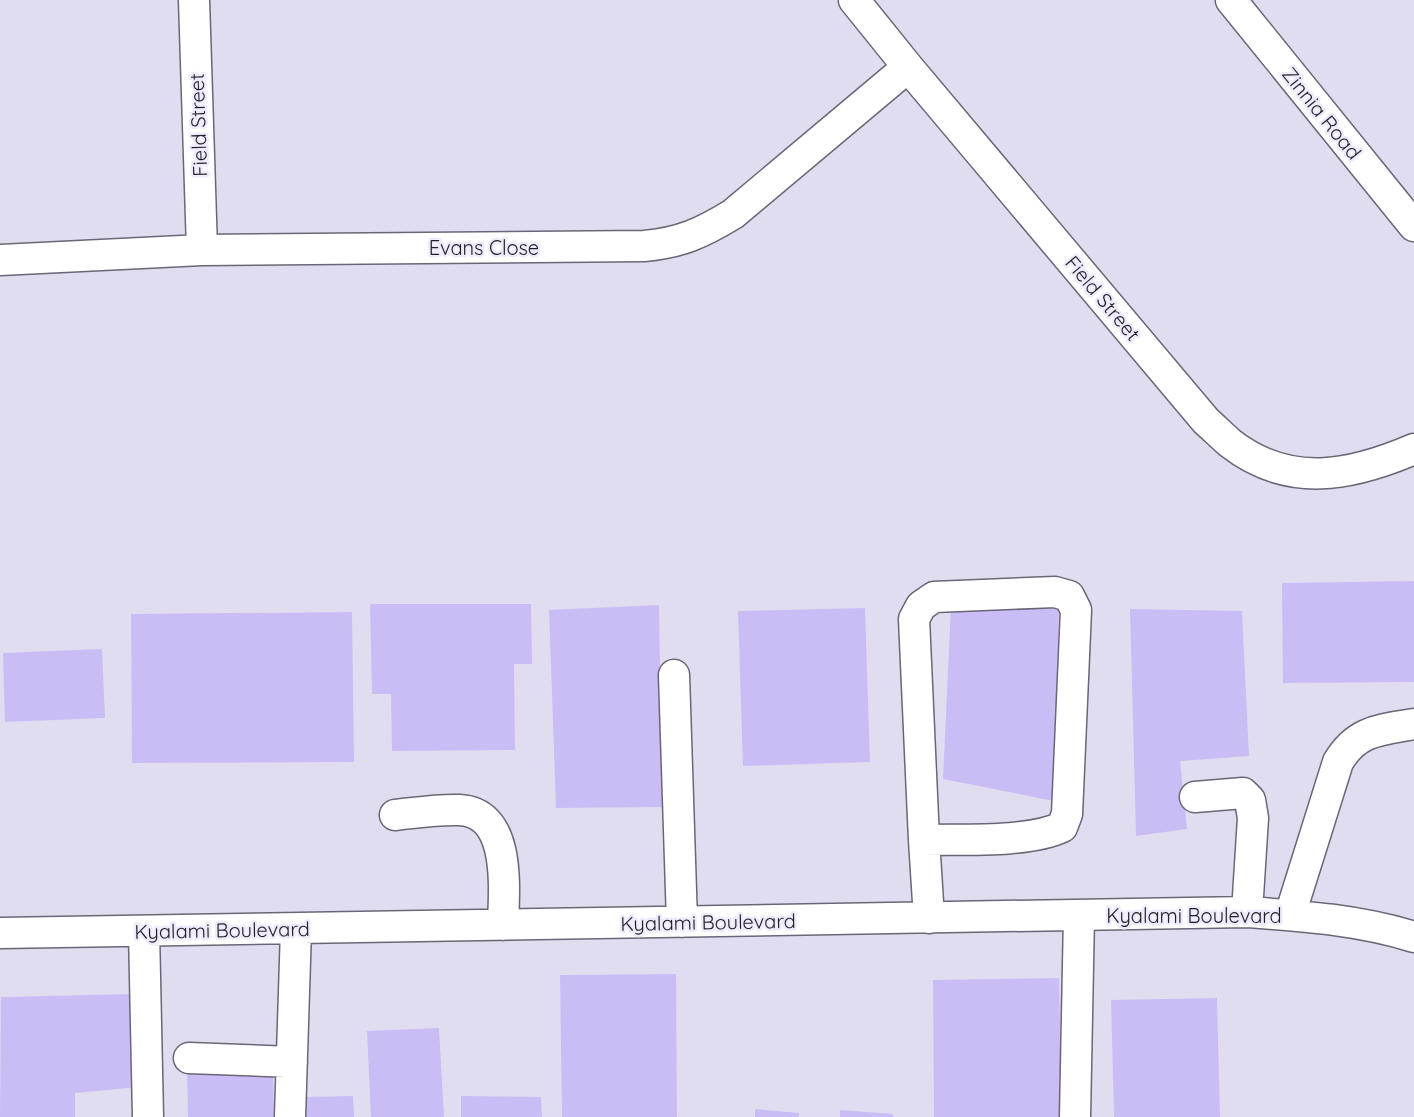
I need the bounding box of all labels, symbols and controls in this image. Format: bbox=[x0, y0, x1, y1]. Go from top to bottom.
street label: Zinnia Road bbox=[1277, 62, 1367, 164]
street label: Field Street bbox=[184, 73, 212, 177]
street label: Evans Close bbox=[429, 235, 539, 260]
street label: Field Street bbox=[1060, 250, 1146, 346]
street label: Kyalami Boulevard bbox=[1106, 903, 1282, 928]
street label: Kyalami Boulevard bbox=[620, 908, 796, 936]
street label: Kyalami Boulevard bbox=[134, 916, 310, 944]

